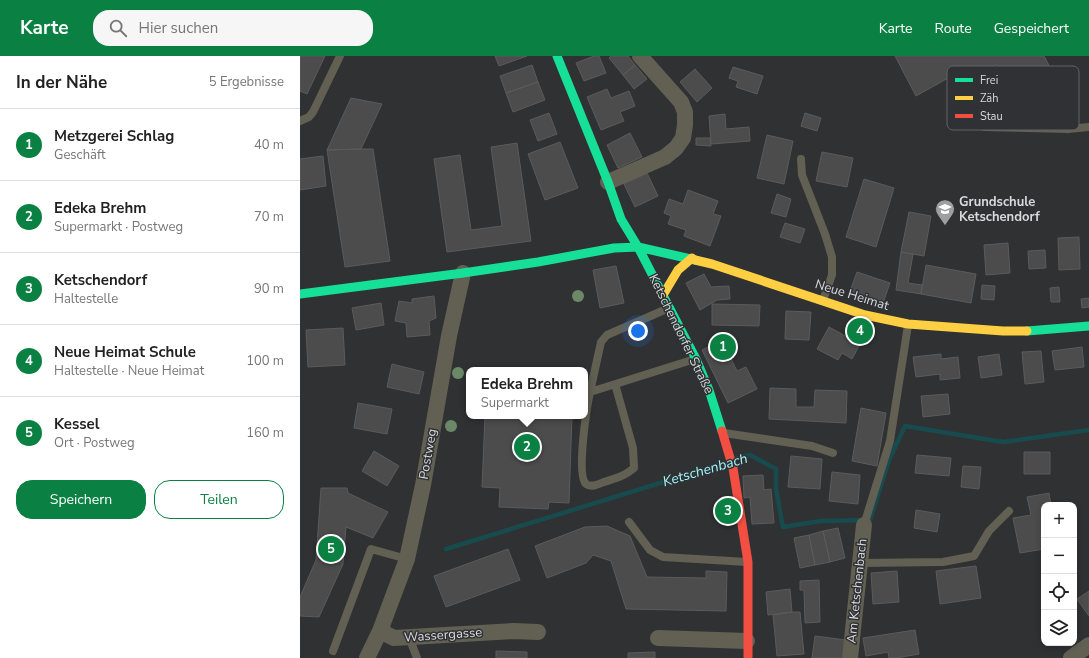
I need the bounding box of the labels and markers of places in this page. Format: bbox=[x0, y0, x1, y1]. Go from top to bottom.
place label: Grundschule Ketschendorf bbox=[959, 193, 1040, 226]
school or university icon: Grundschule Ketschendorf bbox=[934, 198, 956, 226]
pin: 4 bbox=[847, 316, 873, 346]
pin: 1 bbox=[710, 332, 736, 362]
pin: 2 bbox=[514, 432, 540, 462]
pin: 3 bbox=[715, 496, 741, 526]
pin: 5 bbox=[318, 534, 344, 564]

